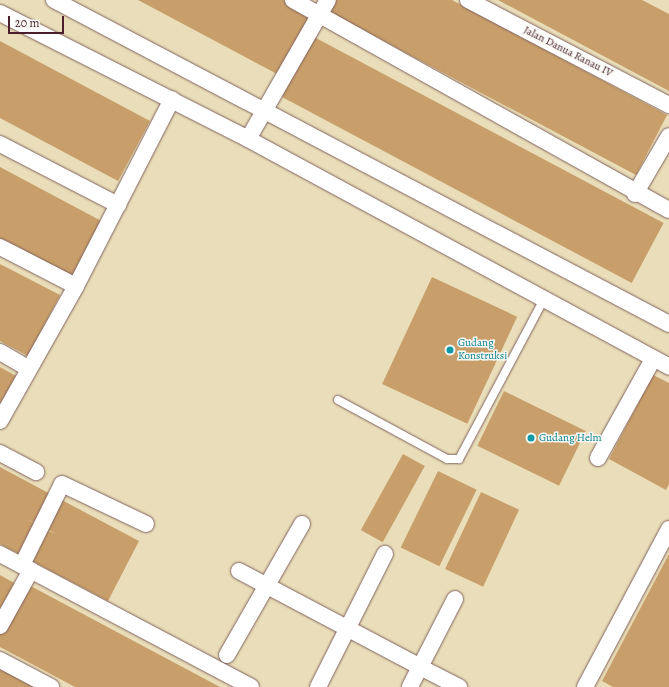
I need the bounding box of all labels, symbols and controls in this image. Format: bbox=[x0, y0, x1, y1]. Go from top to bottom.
scale bar bbox=[10, 8, 66, 34]
text: 20 m bbox=[15, 15, 39, 31]
street label: Jalan Danua Ranau IV bbox=[521, 24, 615, 80]
place label: Gudang Konstruksi bbox=[458, 337, 507, 363]
marker: Gudang Konstruksi bbox=[445, 345, 455, 355]
place label: Gudang Helm bbox=[539, 431, 602, 445]
marker: Gudang Helm bbox=[526, 433, 536, 443]

